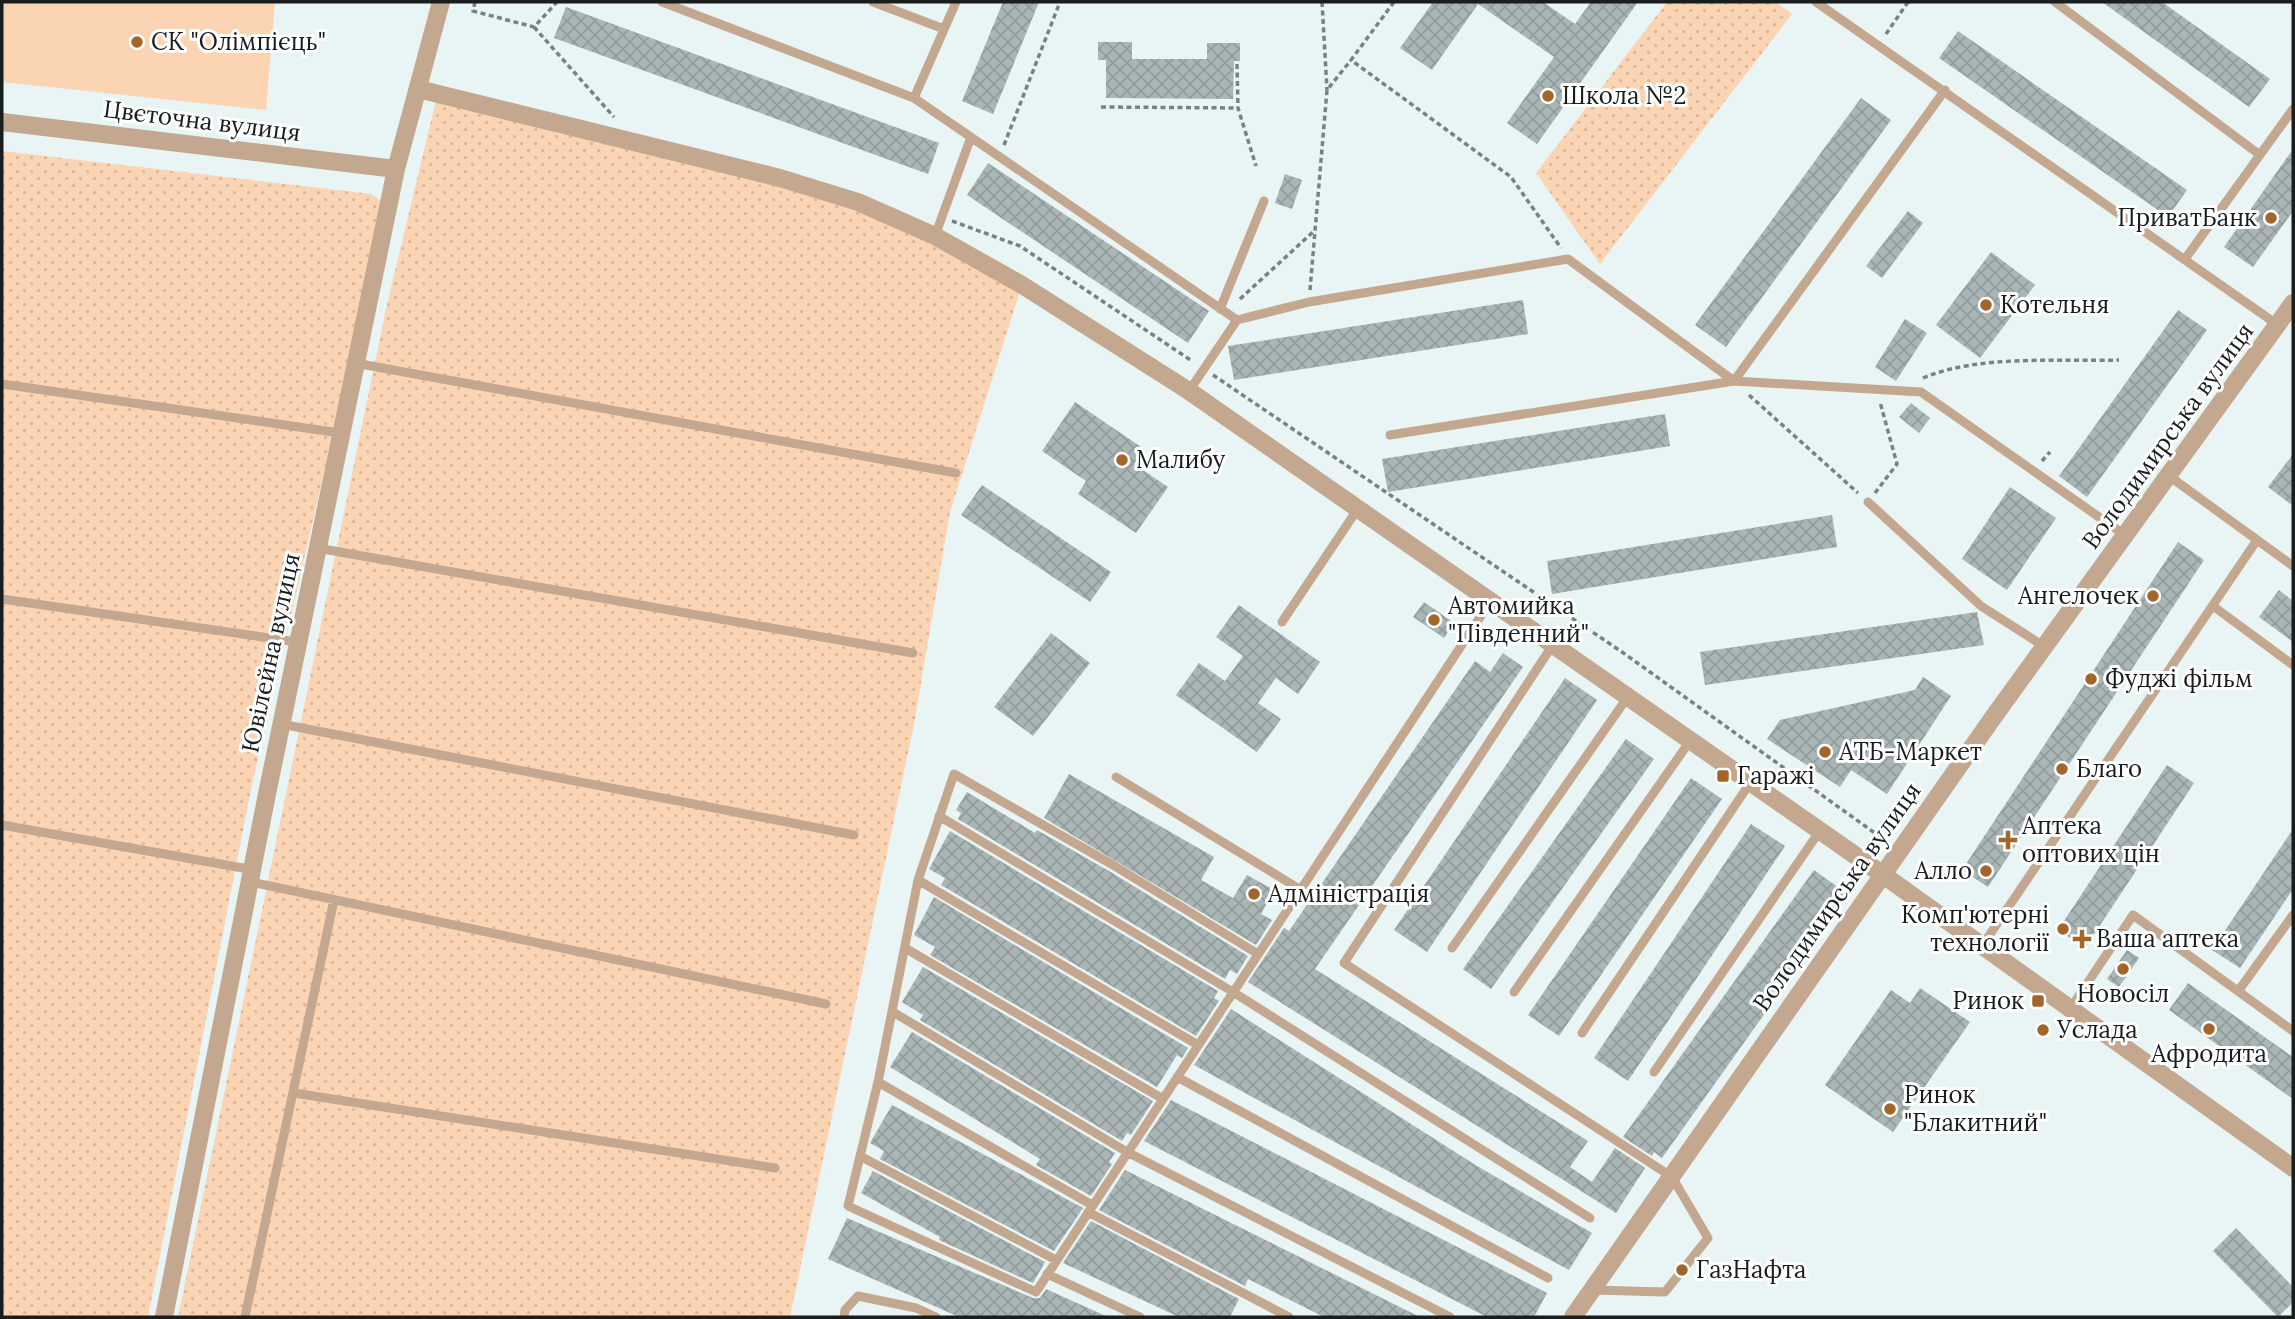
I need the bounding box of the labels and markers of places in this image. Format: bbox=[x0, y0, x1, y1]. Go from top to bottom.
place label: СК "Олімпієць" bbox=[151, 26, 326, 57]
marker: СК "Олімпієць" bbox=[129, 34, 145, 50]
place label: Школа №2 bbox=[1562, 80, 1686, 111]
marker: Школа №2 bbox=[1540, 88, 1556, 104]
place label: ПриватБанк bbox=[2117, 202, 2257, 233]
marker: ПриватБанк bbox=[2263, 210, 2279, 226]
place label: Котельня bbox=[2000, 289, 2109, 320]
marker: Котельня bbox=[1978, 297, 1994, 313]
place label: Малибу bbox=[1136, 444, 1226, 475]
marker: Малибу bbox=[1114, 452, 1130, 468]
place label: Ангелочек bbox=[2017, 580, 2139, 611]
marker: Ангелочек bbox=[2145, 588, 2161, 604]
place label: Автомийка "Південний" bbox=[1447, 590, 1589, 649]
marker: Автомийка "Південний" bbox=[1426, 612, 1442, 628]
place label: Фуджі фільм bbox=[2105, 663, 2253, 694]
marker: Фуджі фільм bbox=[2083, 671, 2099, 687]
place label: АТБ-Маркет bbox=[1838, 736, 1982, 767]
marker: АТБ-Маркет bbox=[1817, 744, 1833, 760]
place label: Благо bbox=[2076, 753, 2142, 784]
place label: Гаражі bbox=[1737, 760, 1815, 791]
marker: Благо bbox=[2054, 761, 2070, 777]
marker: Гаражі bbox=[1715, 768, 1731, 784]
place label: Аптека оптових цін bbox=[2021, 810, 2160, 869]
marker: Аптека оптових цін bbox=[2000, 832, 2016, 848]
place label: Алло bbox=[1914, 855, 1972, 886]
marker: Алло bbox=[1978, 863, 1994, 879]
place label: Адміністрація bbox=[1267, 878, 1429, 909]
marker: Адміністрація bbox=[1246, 886, 1262, 902]
place label: Комп'ютерні технології bbox=[1901, 899, 2049, 958]
marker: Комп'ютерні технології bbox=[2055, 921, 2071, 937]
place label: Ваша аптека bbox=[2096, 923, 2239, 954]
marker: Ваша аптека bbox=[2074, 931, 2090, 947]
marker: Новосіл bbox=[2115, 961, 2131, 977]
place label: Новосіл bbox=[2077, 978, 2169, 1009]
place label: Ринок bbox=[1953, 985, 2024, 1016]
marker: Ринок bbox=[2030, 993, 2046, 1009]
place label: Услада bbox=[2056, 1014, 2138, 1045]
marker: Афродита bbox=[2201, 1021, 2217, 1037]
marker: Услада bbox=[2035, 1022, 2051, 1038]
place label: Афродита bbox=[2150, 1038, 2267, 1069]
place label: Ринок "Блакитний" bbox=[1904, 1079, 2047, 1138]
marker: Ринок "Блакитний" bbox=[1882, 1101, 1898, 1117]
place label: ГазНафта bbox=[1696, 1254, 1806, 1285]
marker: ГазНафта bbox=[1674, 1262, 1690, 1278]

